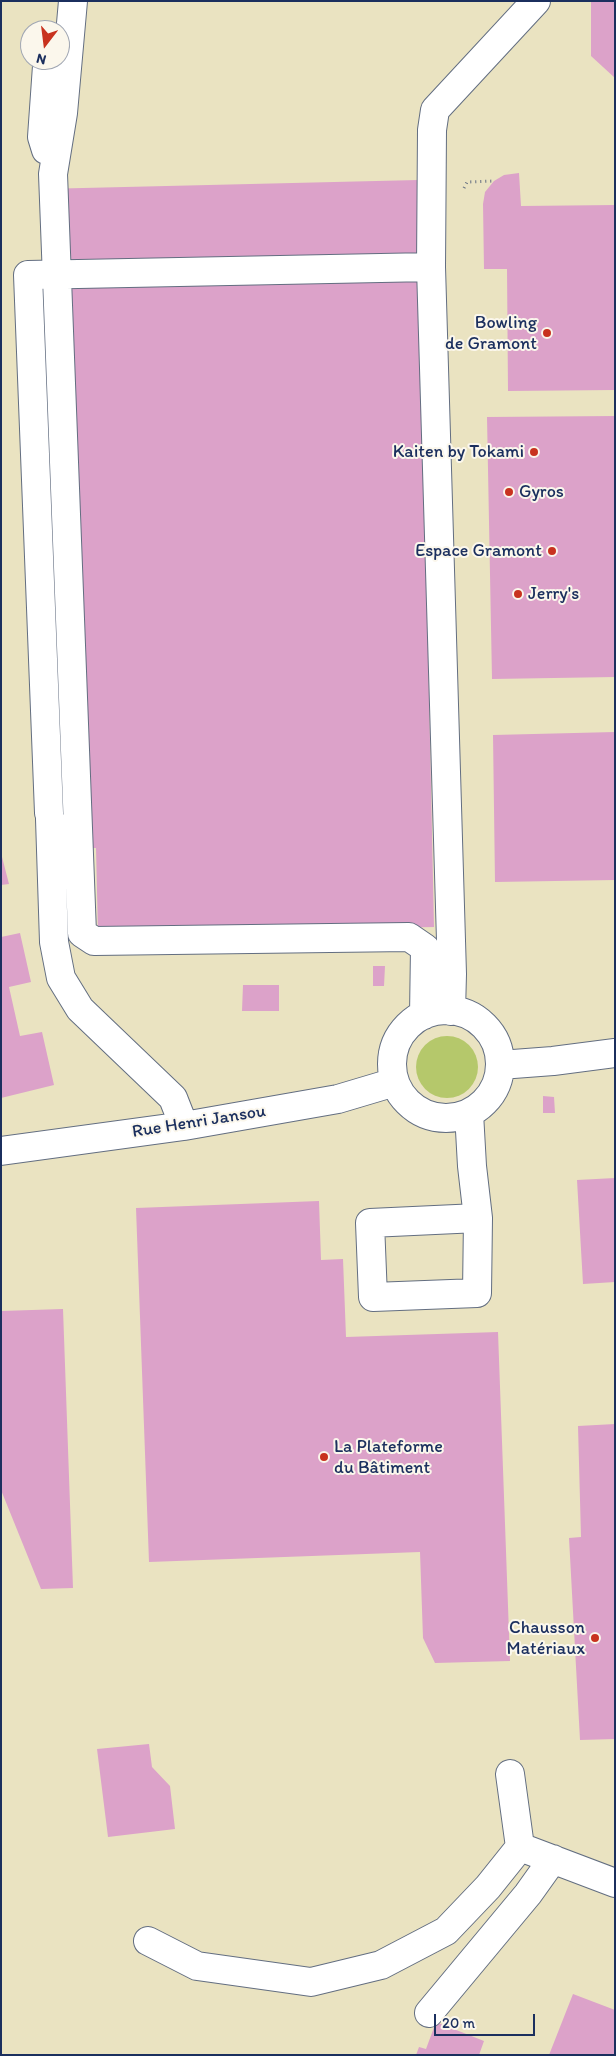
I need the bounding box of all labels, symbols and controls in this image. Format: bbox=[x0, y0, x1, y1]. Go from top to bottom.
north arrow bbox=[20, 20, 70, 70]
text: N bbox=[34, 50, 48, 68]
place label: Bowling de Gramont bbox=[445, 312, 537, 354]
marker: Bowling de Gramont bbox=[541, 327, 553, 339]
place label: Kaiten by Tokami bbox=[393, 441, 524, 463]
marker: Kaiten by Tokami bbox=[528, 446, 540, 458]
place label: Gyros bbox=[519, 481, 564, 503]
marker: Gyros bbox=[503, 486, 515, 498]
place label: Espace Gramont bbox=[415, 540, 542, 562]
marker: Espace Gramont bbox=[546, 545, 558, 557]
place label: Jerry's bbox=[528, 583, 579, 605]
marker: Jerry's bbox=[512, 588, 524, 600]
street label: Rue Henri Jansou bbox=[131, 1101, 267, 1143]
place label: La Plateforme du Bâtiment bbox=[334, 1436, 443, 1478]
marker: La Plateforme du Bâtiment bbox=[318, 1451, 330, 1463]
place label: Chausson Matériaux bbox=[507, 1617, 585, 1660]
marker: Chausson Matériaux bbox=[589, 1632, 601, 1644]
scale bar bbox=[436, 2004, 537, 2036]
text: 20 m bbox=[442, 2014, 475, 2032]

